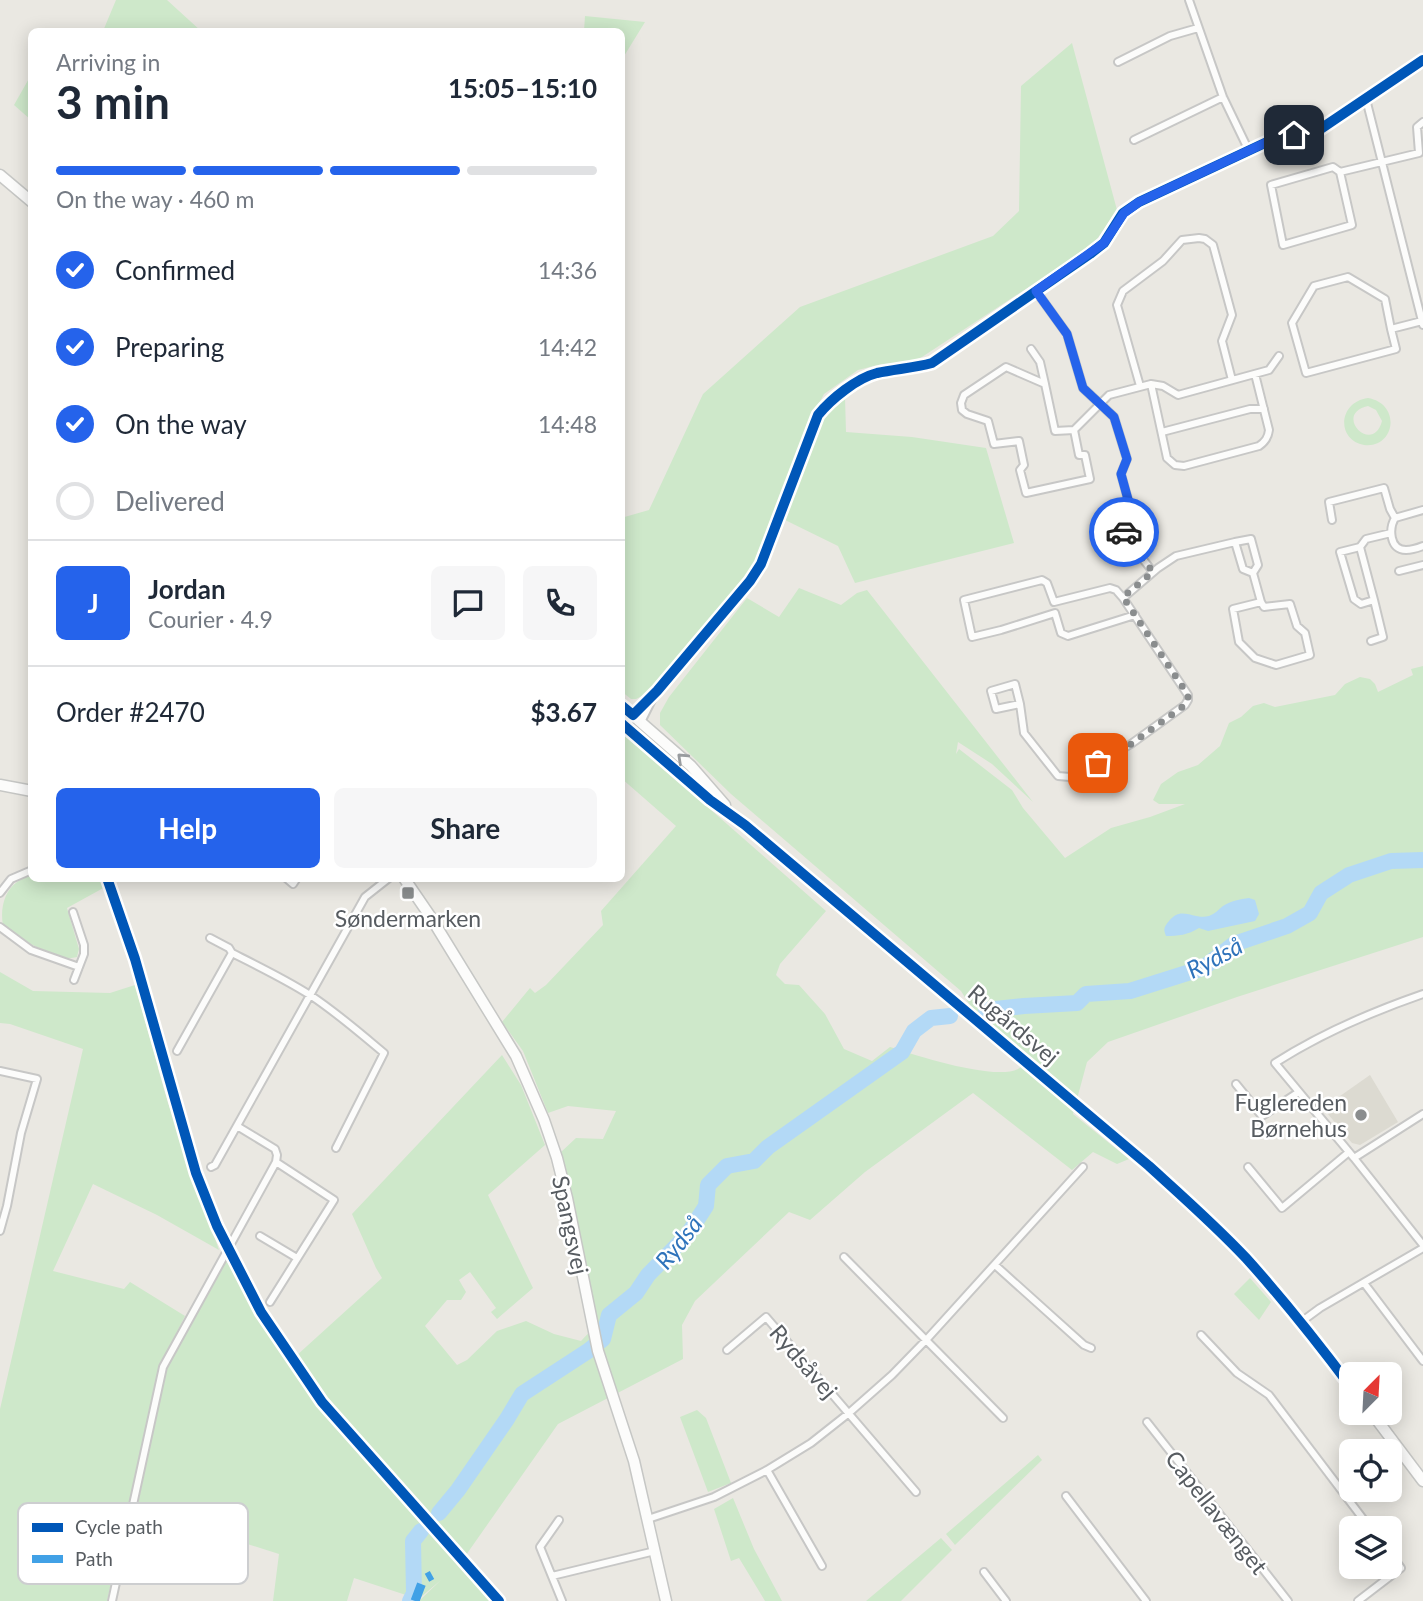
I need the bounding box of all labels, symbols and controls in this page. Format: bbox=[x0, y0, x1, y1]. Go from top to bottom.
text: Arriving in bbox=[56, 48, 160, 76]
text: 15:05–15:10 bbox=[448, 72, 597, 104]
text: 3 min bbox=[56, 74, 170, 129]
pin bbox=[1264, 105, 1324, 165]
icon: home bbox=[1275, 116, 1313, 154]
text: On the way · 460 m bbox=[56, 185, 255, 213]
icon: check bbox=[56, 251, 94, 289]
text: Confirmed bbox=[115, 254, 235, 286]
text: 14:36 bbox=[538, 256, 597, 284]
icon: check bbox=[56, 328, 94, 366]
text: Preparing bbox=[115, 331, 224, 363]
text: 14:42 bbox=[538, 333, 597, 361]
icon: check bbox=[56, 405, 94, 443]
text: On the way bbox=[115, 408, 247, 440]
text: 14:48 bbox=[538, 410, 597, 438]
text: Delivered bbox=[115, 485, 225, 517]
courier bbox=[1089, 497, 1159, 567]
icon: car bbox=[1105, 513, 1143, 551]
button: chat bbox=[431, 566, 505, 640]
button: phone bbox=[523, 566, 597, 640]
text: Jordan bbox=[148, 573, 226, 605]
text: J bbox=[87, 587, 99, 619]
text: Courier · 4.9 bbox=[148, 605, 273, 633]
text: Order #2470 bbox=[56, 696, 205, 728]
text: $3.67 bbox=[531, 696, 597, 728]
pin bbox=[1068, 733, 1128, 793]
icon: bag bbox=[1079, 744, 1117, 782]
one-way arrow bbox=[677, 753, 690, 766]
button: Help bbox=[56, 788, 320, 868]
button: Share bbox=[334, 788, 597, 868]
marker: Søndermarken bbox=[400, 885, 416, 901]
place label: Søndermarken bbox=[335, 904, 481, 932]
water label: Rydså bbox=[1181, 930, 1247, 984]
street label: Rugårdsvej bbox=[963, 978, 1065, 1070]
place label: Fuglereden Børnehus bbox=[1235, 1088, 1347, 1142]
marker: Fuglereden Børnehus bbox=[1353, 1107, 1369, 1123]
street label: Spangsvej bbox=[547, 1173, 595, 1277]
water label: Rydså bbox=[648, 1210, 708, 1274]
street label: Rydsåvej bbox=[764, 1318, 844, 1404]
north arrow bbox=[1339, 1362, 1402, 1424]
map controls bbox=[1339, 1362, 1402, 1579]
button: locate bbox=[1339, 1439, 1402, 1502]
street label: Capellavænget bbox=[1160, 1445, 1274, 1580]
legend bbox=[18, 1503, 248, 1584]
text: Cycle path bbox=[75, 1515, 163, 1538]
button: layers bbox=[1339, 1516, 1402, 1579]
text: Path bbox=[75, 1547, 113, 1570]

